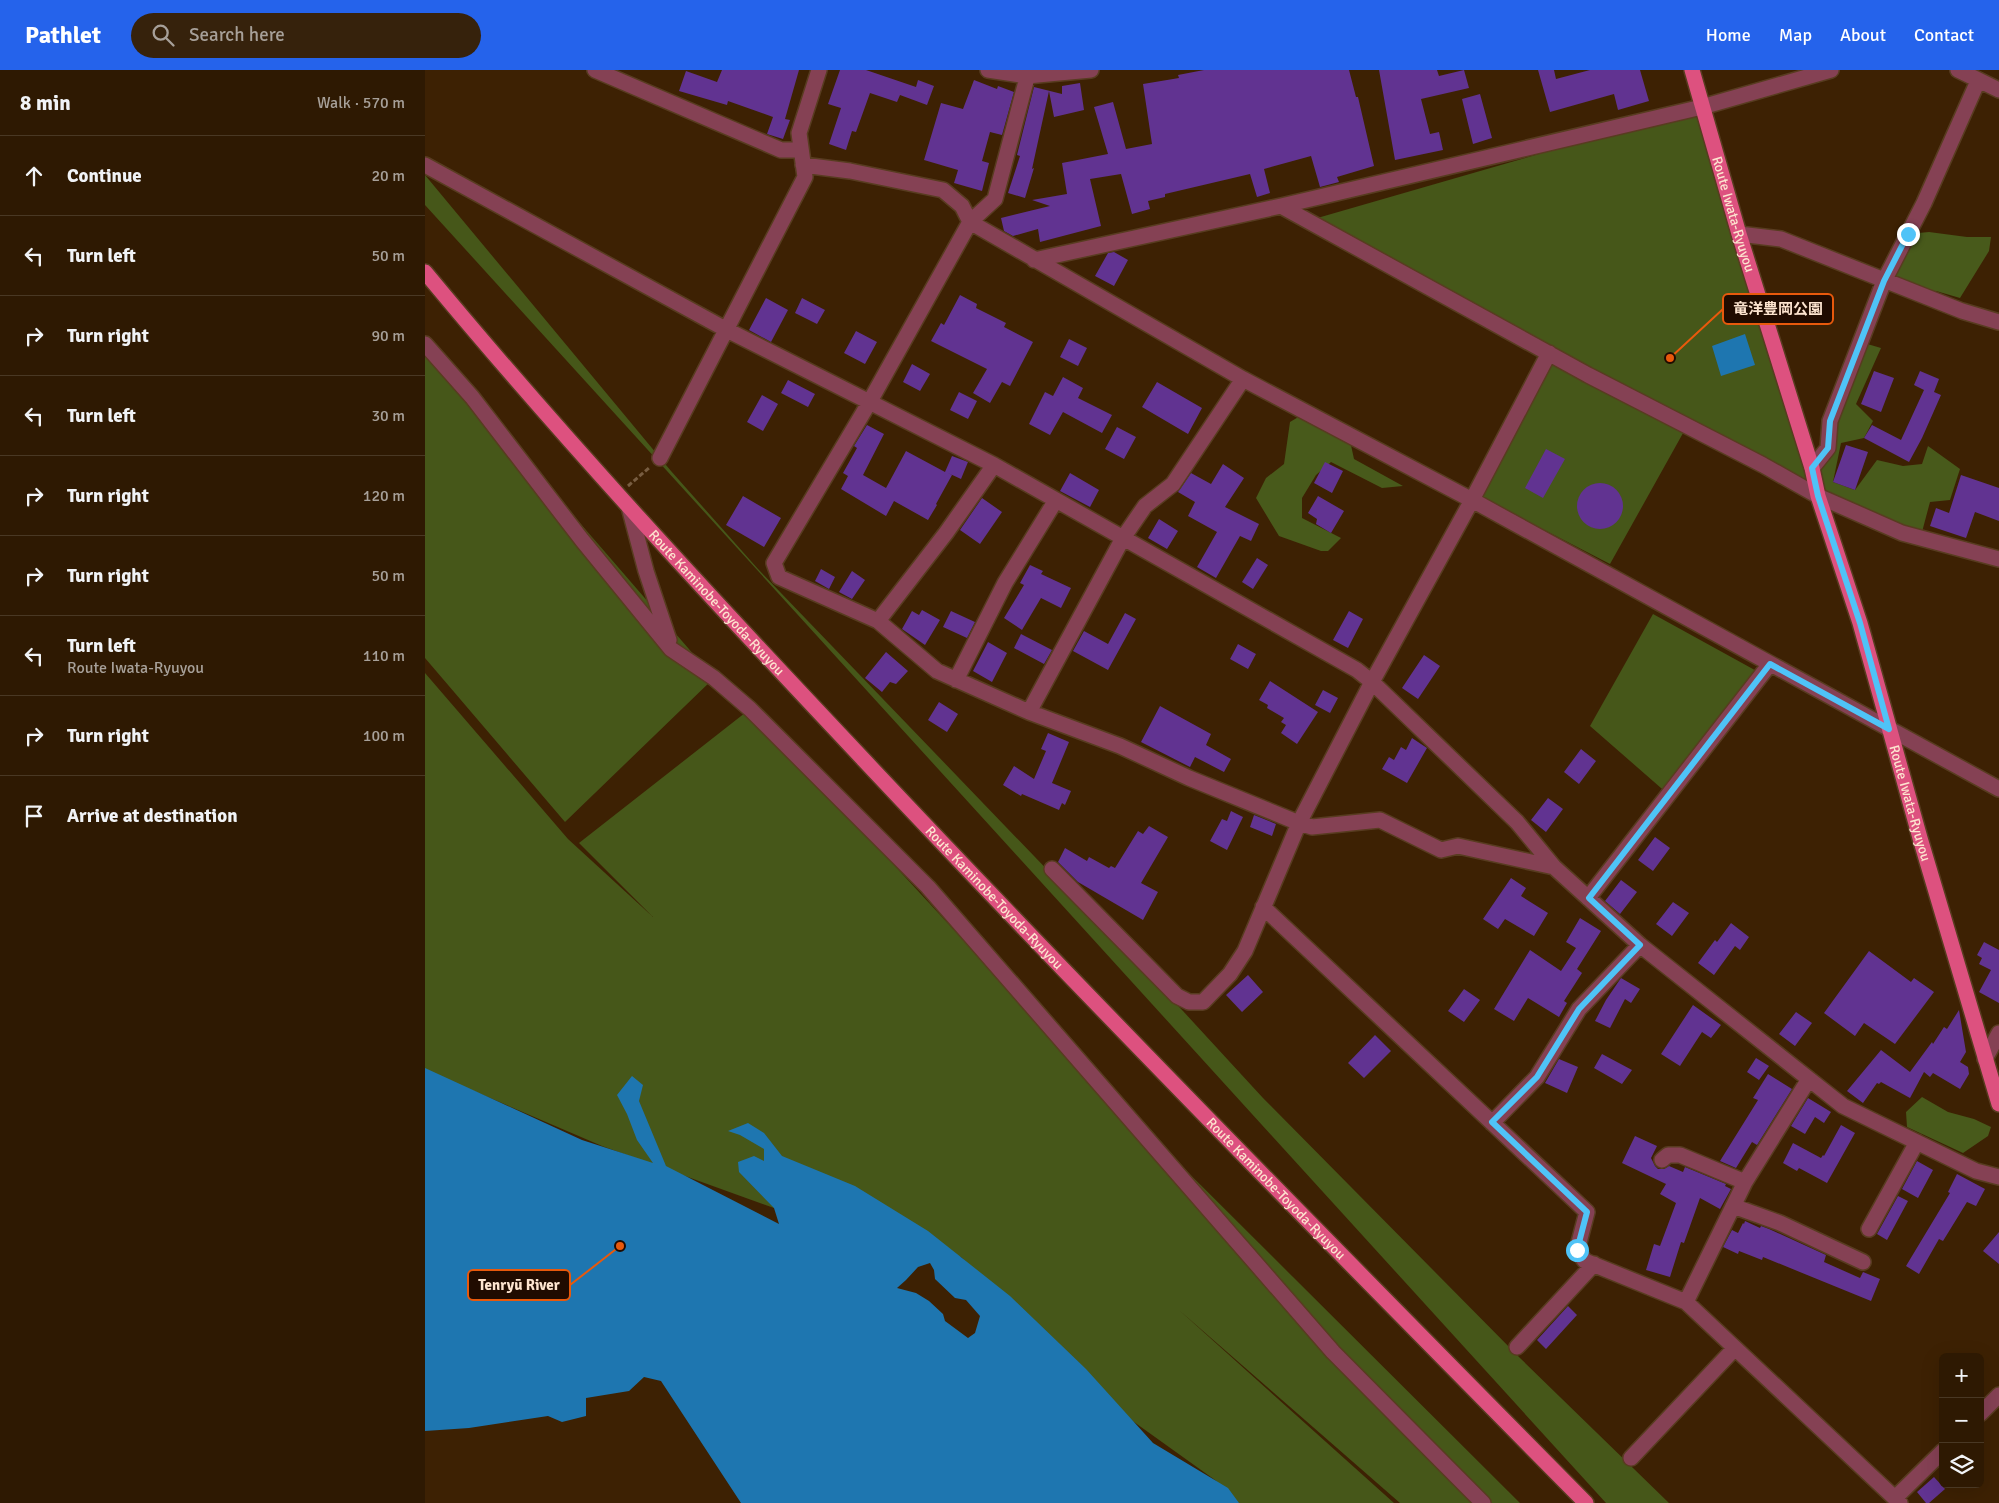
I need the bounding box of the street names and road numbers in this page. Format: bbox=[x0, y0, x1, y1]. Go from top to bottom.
street label: Route Iwata-Ryuyou bbox=[1708, 154, 1758, 274]
street label: Route Kaminobe-Toyoda-Ryuyou bbox=[645, 527, 788, 679]
street label: Route Iwata-Ryuyou bbox=[1885, 743, 1934, 863]
street label: Route Kaminobe-Toyoda-Ryuyou bbox=[922, 823, 1067, 973]
street label: Route Kaminobe-Toyoda-Ryuyou bbox=[1203, 1114, 1349, 1263]

